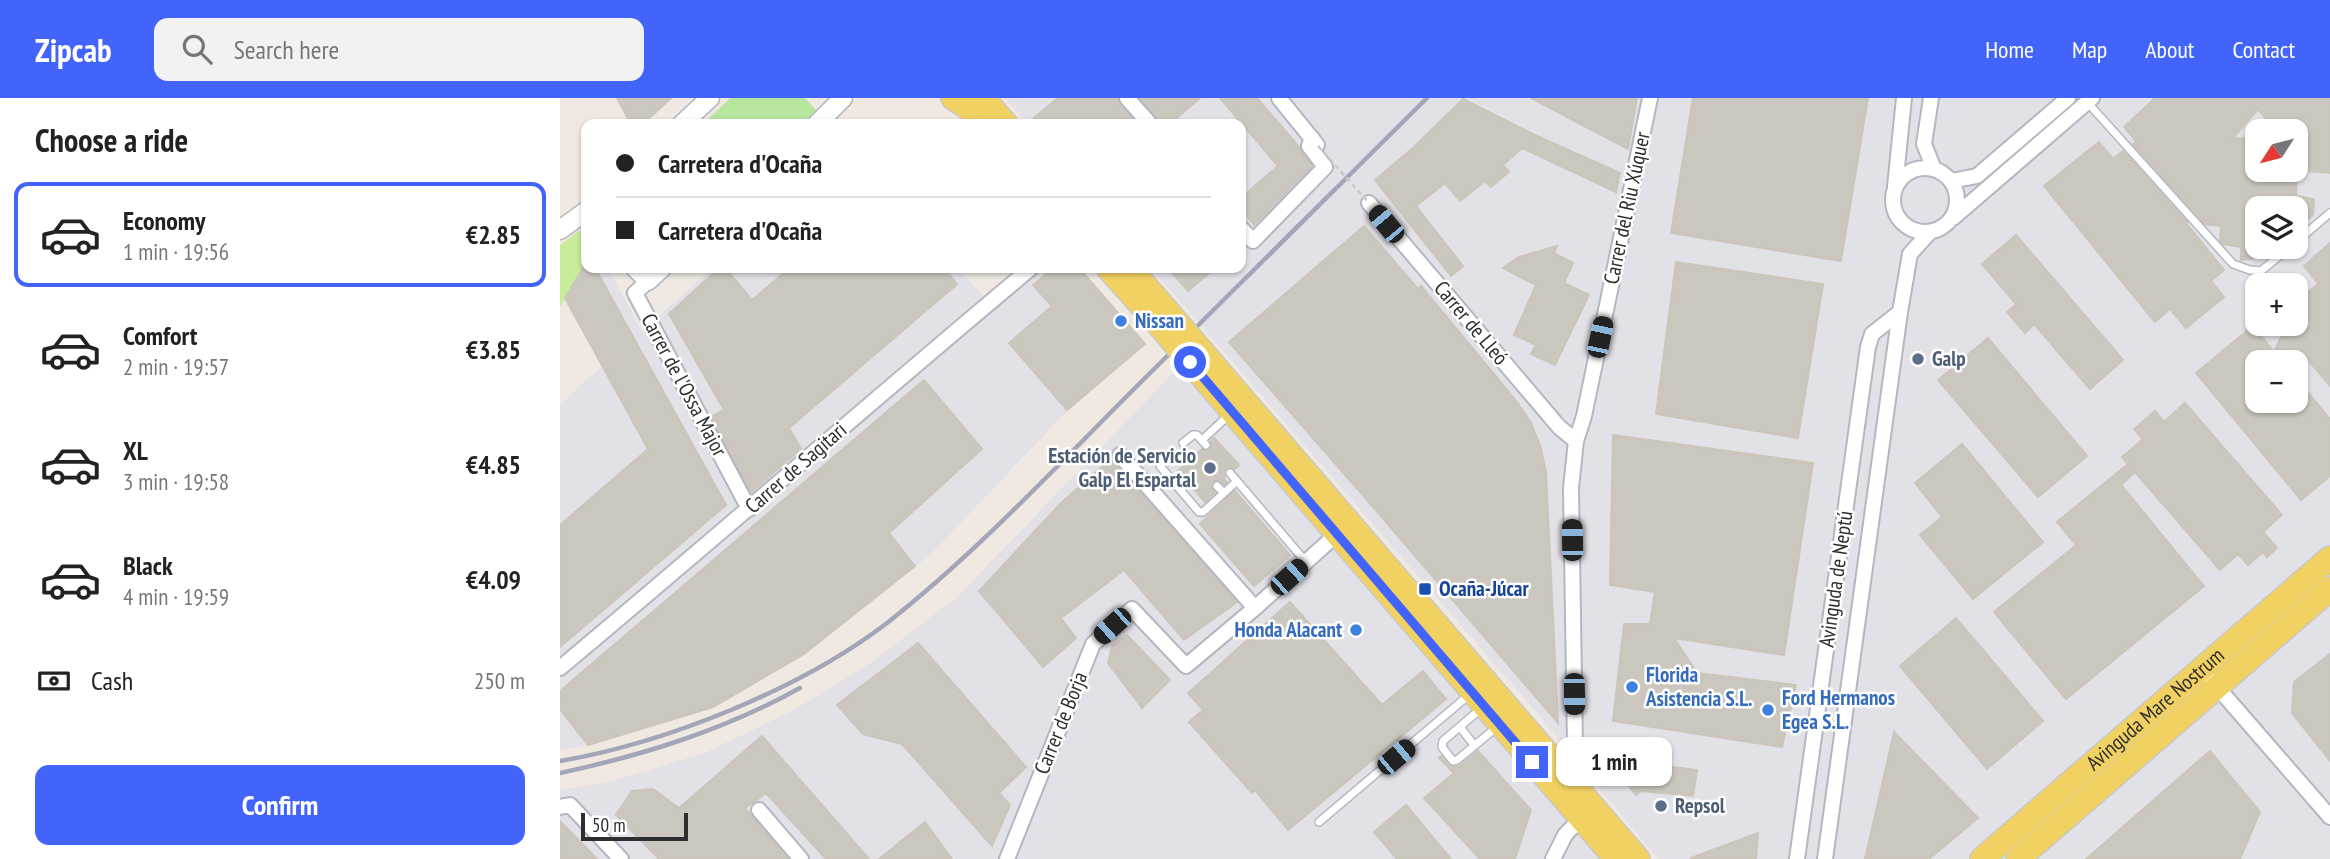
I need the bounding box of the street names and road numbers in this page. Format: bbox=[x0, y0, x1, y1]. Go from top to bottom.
street label: Carrer del Riu Xúquer bbox=[1597, 129, 1656, 287]
street label: Carrer de Lleó bbox=[1428, 275, 1514, 370]
street label: Carrer de l'Ossa Major bbox=[635, 309, 734, 461]
street label: Carrer de Sagitari bbox=[739, 416, 852, 519]
street label: Avinguda de Neptú bbox=[1813, 509, 1858, 649]
street label: Avinguda Mare Nostrum bbox=[2080, 642, 2229, 776]
street label: Carrer de Borja bbox=[1028, 668, 1093, 778]

